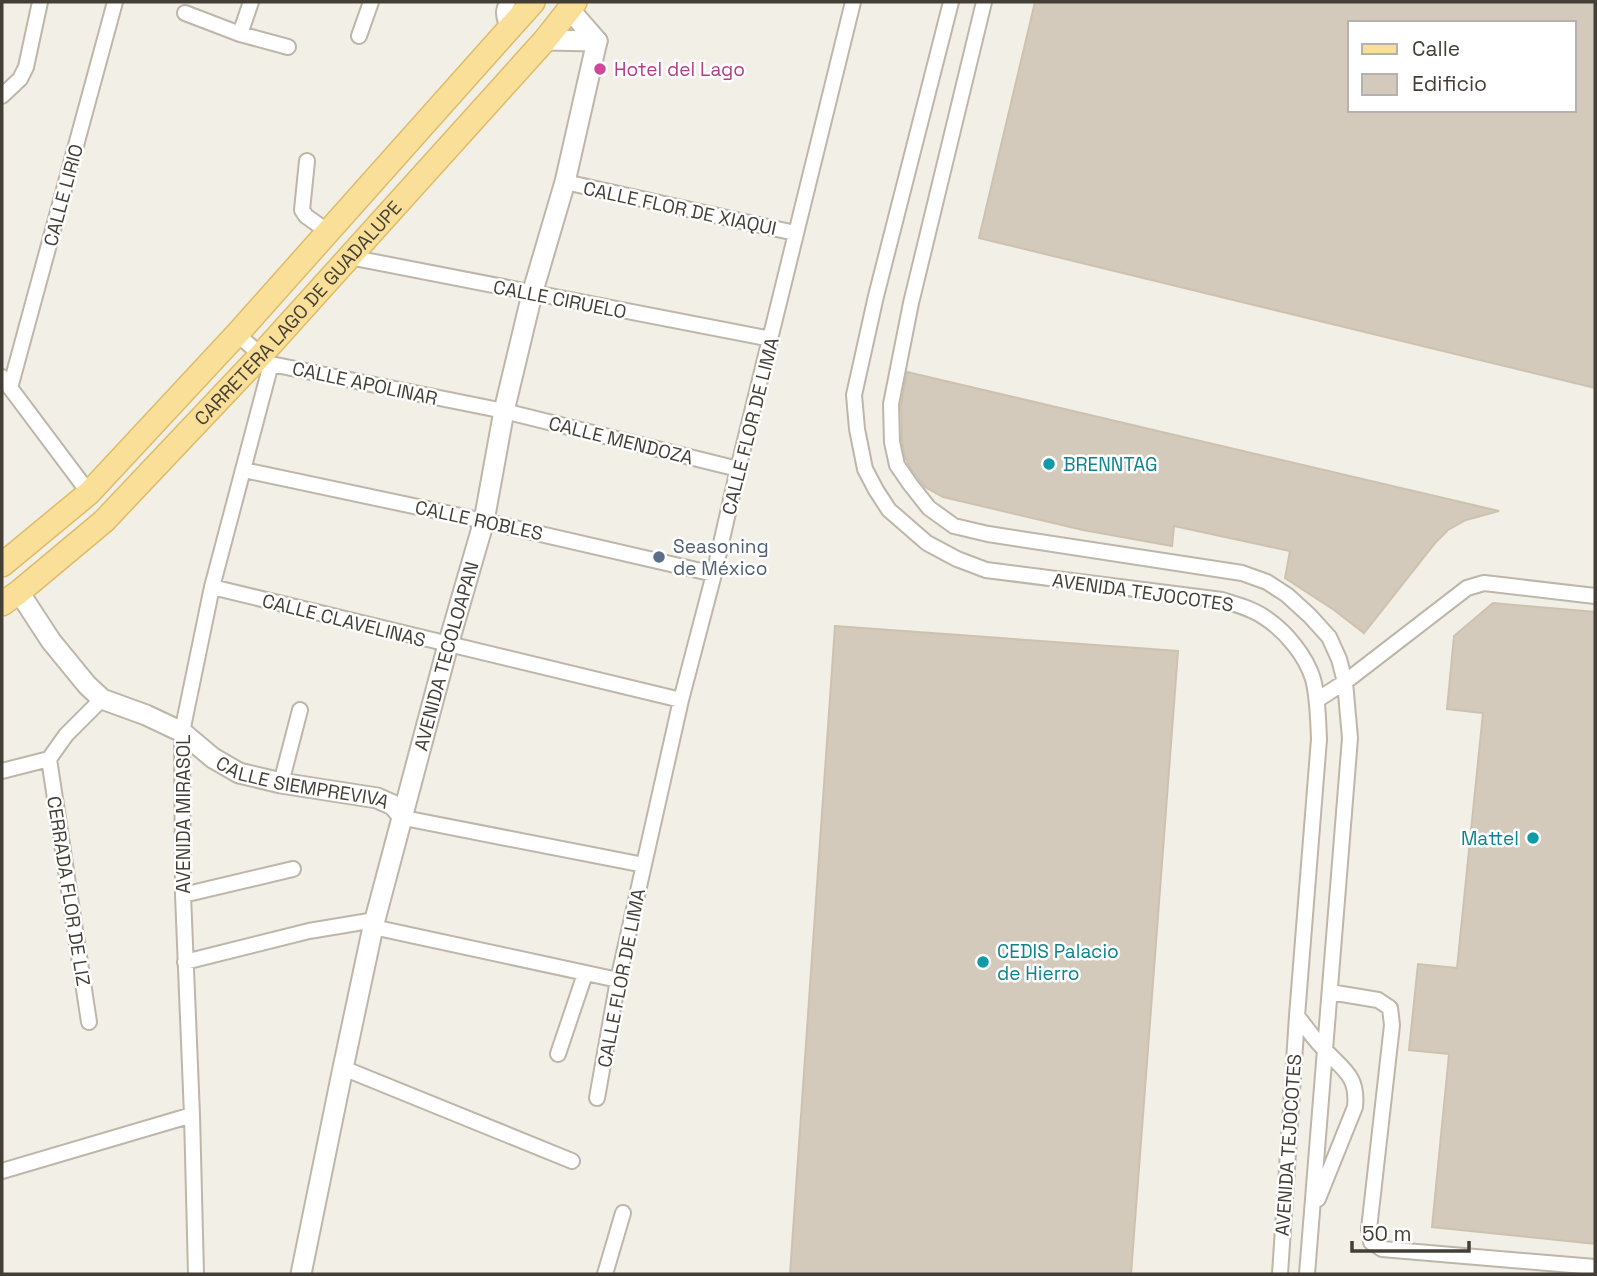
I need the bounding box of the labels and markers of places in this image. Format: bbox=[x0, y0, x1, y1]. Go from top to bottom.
place label: Hotel del Lago bbox=[614, 57, 745, 82]
marker: Hotel del Lago bbox=[592, 61, 608, 77]
place label: BRENNTAG bbox=[1063, 452, 1158, 477]
marker: BRENNTAG bbox=[1041, 456, 1057, 472]
place label: Seasoning de México bbox=[673, 534, 769, 581]
marker: Seasoning de México bbox=[651, 549, 667, 565]
place label: Mattel bbox=[1461, 826, 1519, 851]
marker: Mattel bbox=[1525, 830, 1541, 846]
place label: CEDIS Palacio de Hierro bbox=[997, 939, 1119, 986]
marker: CEDIS Palacio de Hierro bbox=[975, 954, 991, 970]

